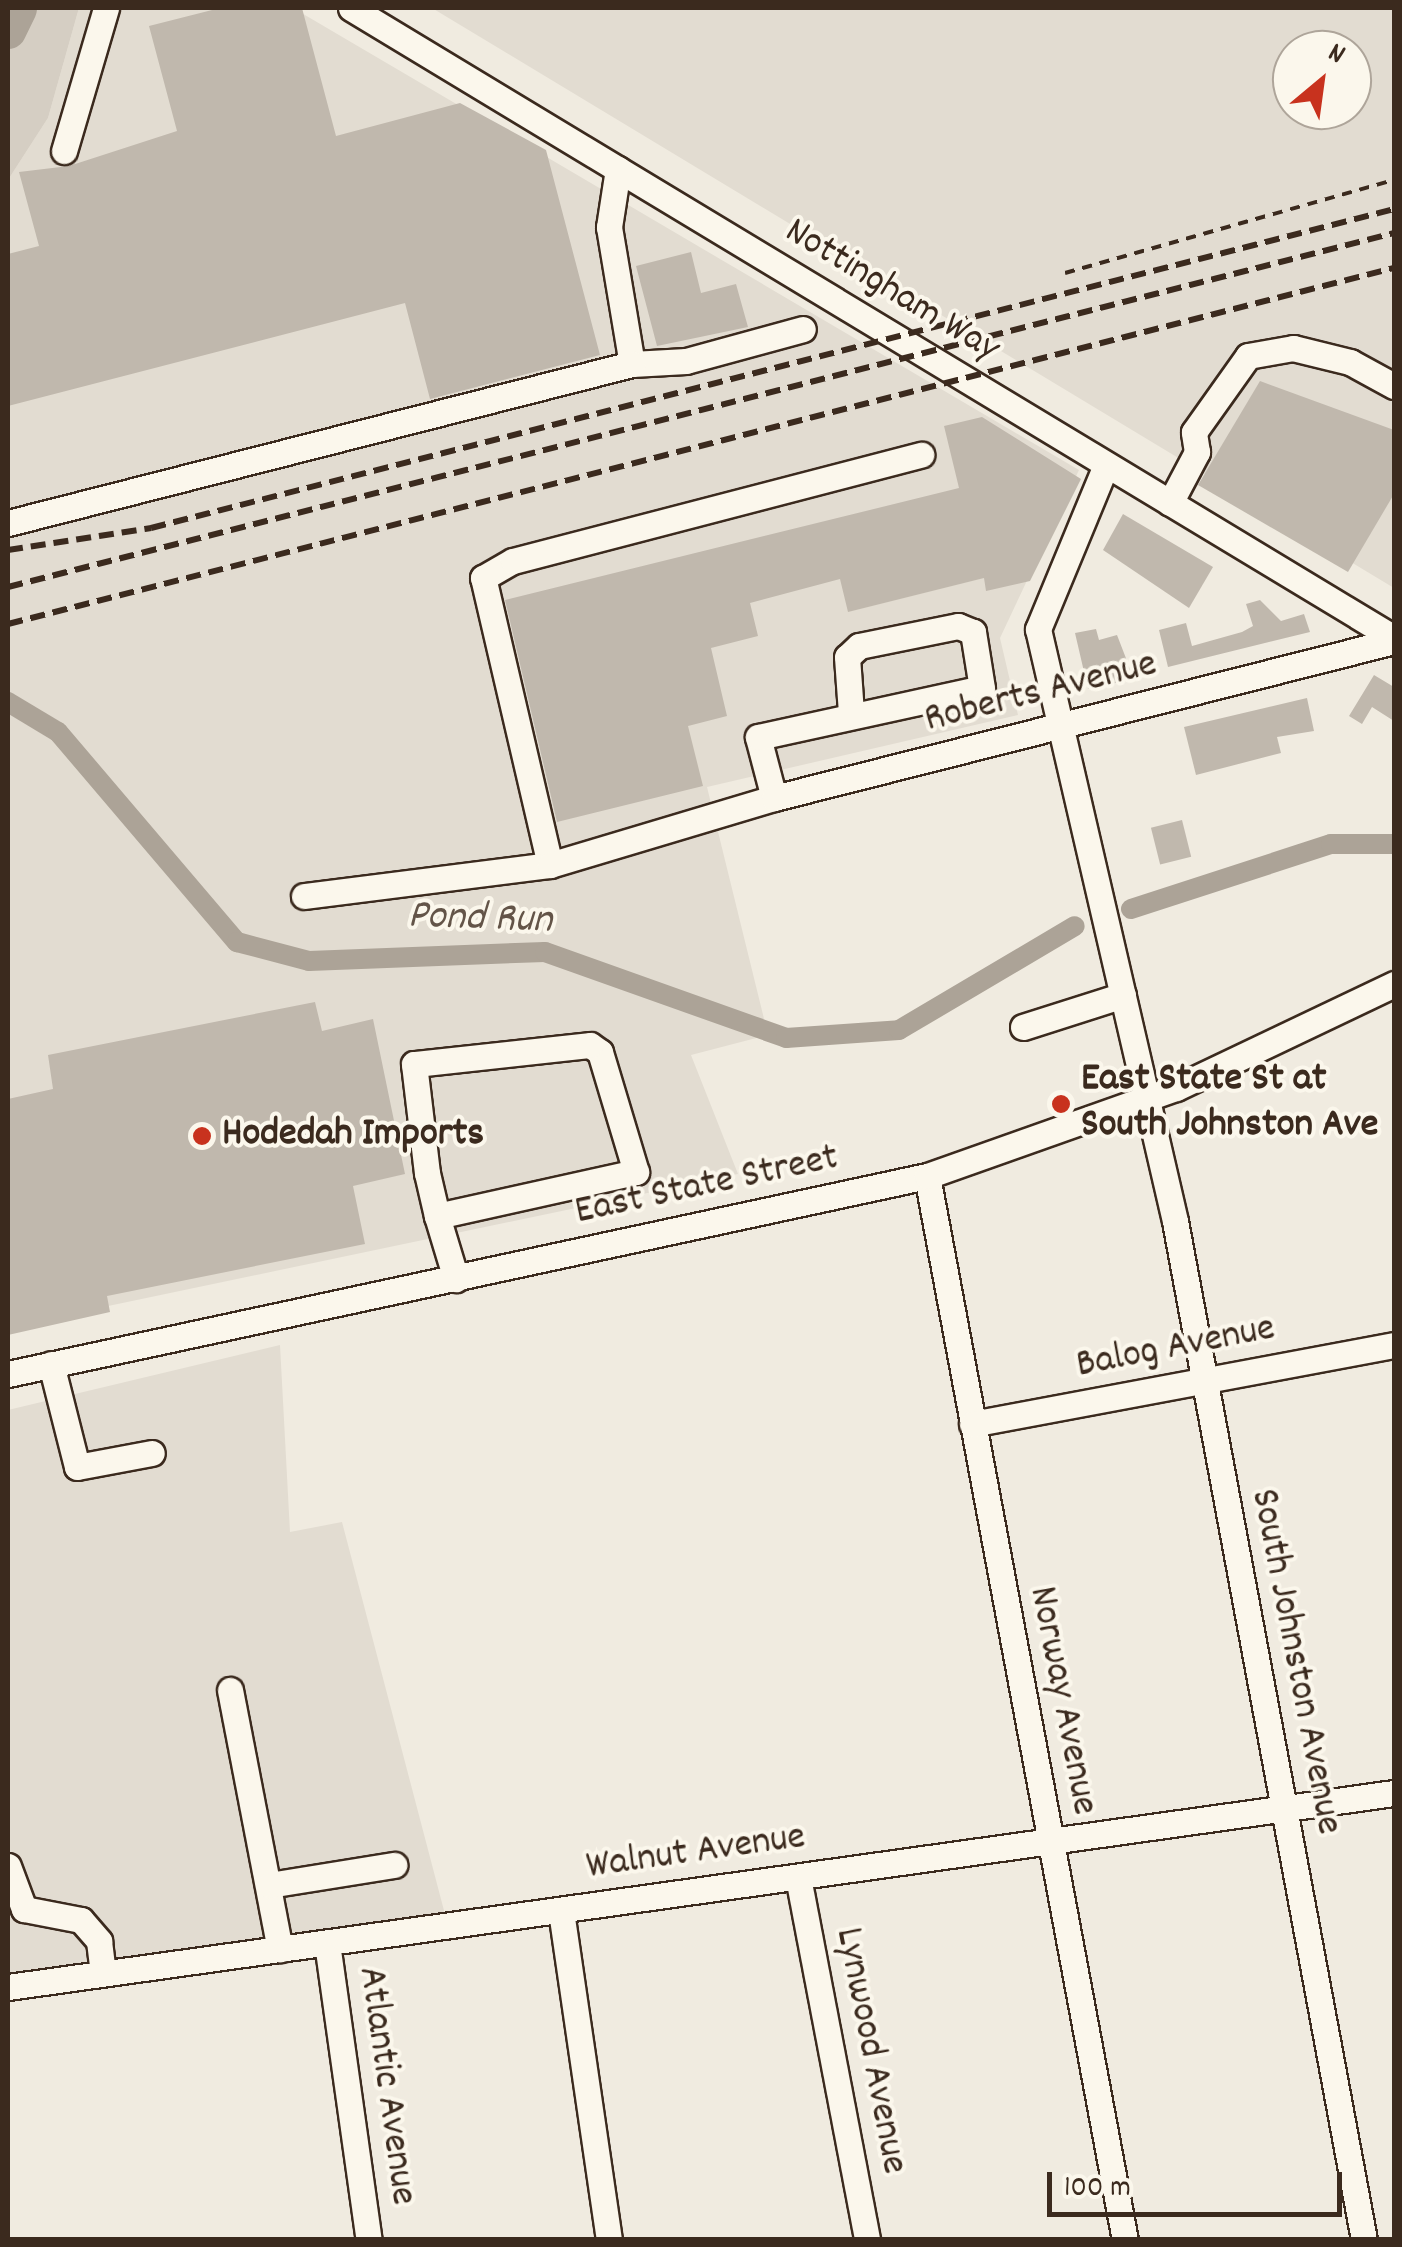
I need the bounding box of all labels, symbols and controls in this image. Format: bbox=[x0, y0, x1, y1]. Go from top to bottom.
north arrow bbox=[1272, 30, 1372, 130]
text: N bbox=[1320, 35, 1351, 76]
street label: Nottingham Way bbox=[775, 209, 1007, 375]
street label: Roberts Avenue bbox=[920, 642, 1162, 746]
water label: Pond Run bbox=[407, 892, 553, 948]
place label: East State St at South Johnston Ave bbox=[1081, 1057, 1378, 1151]
marker: East State St at South Johnston Ave bbox=[1050, 1093, 1072, 1115]
place label: Hodedah Imports bbox=[222, 1112, 484, 1160]
marker: Hodedah Imports bbox=[191, 1125, 213, 1147]
street label: East State Street bbox=[571, 1136, 843, 1238]
street label: Balog Avenue bbox=[1073, 1306, 1279, 1392]
street label: South Johnston Avenue bbox=[1237, 1485, 1351, 1839]
street label: Norway Avenue bbox=[1015, 1583, 1107, 1819]
street label: Walnut Avenue bbox=[584, 1815, 808, 1893]
street label: Lynwood Avenue bbox=[822, 1924, 916, 2178]
street label: Atlantic Avenue bbox=[345, 1964, 425, 2208]
scale bar bbox=[1052, 2152, 1347, 2214]
text: 100 m bbox=[1064, 2168, 1131, 2211]

